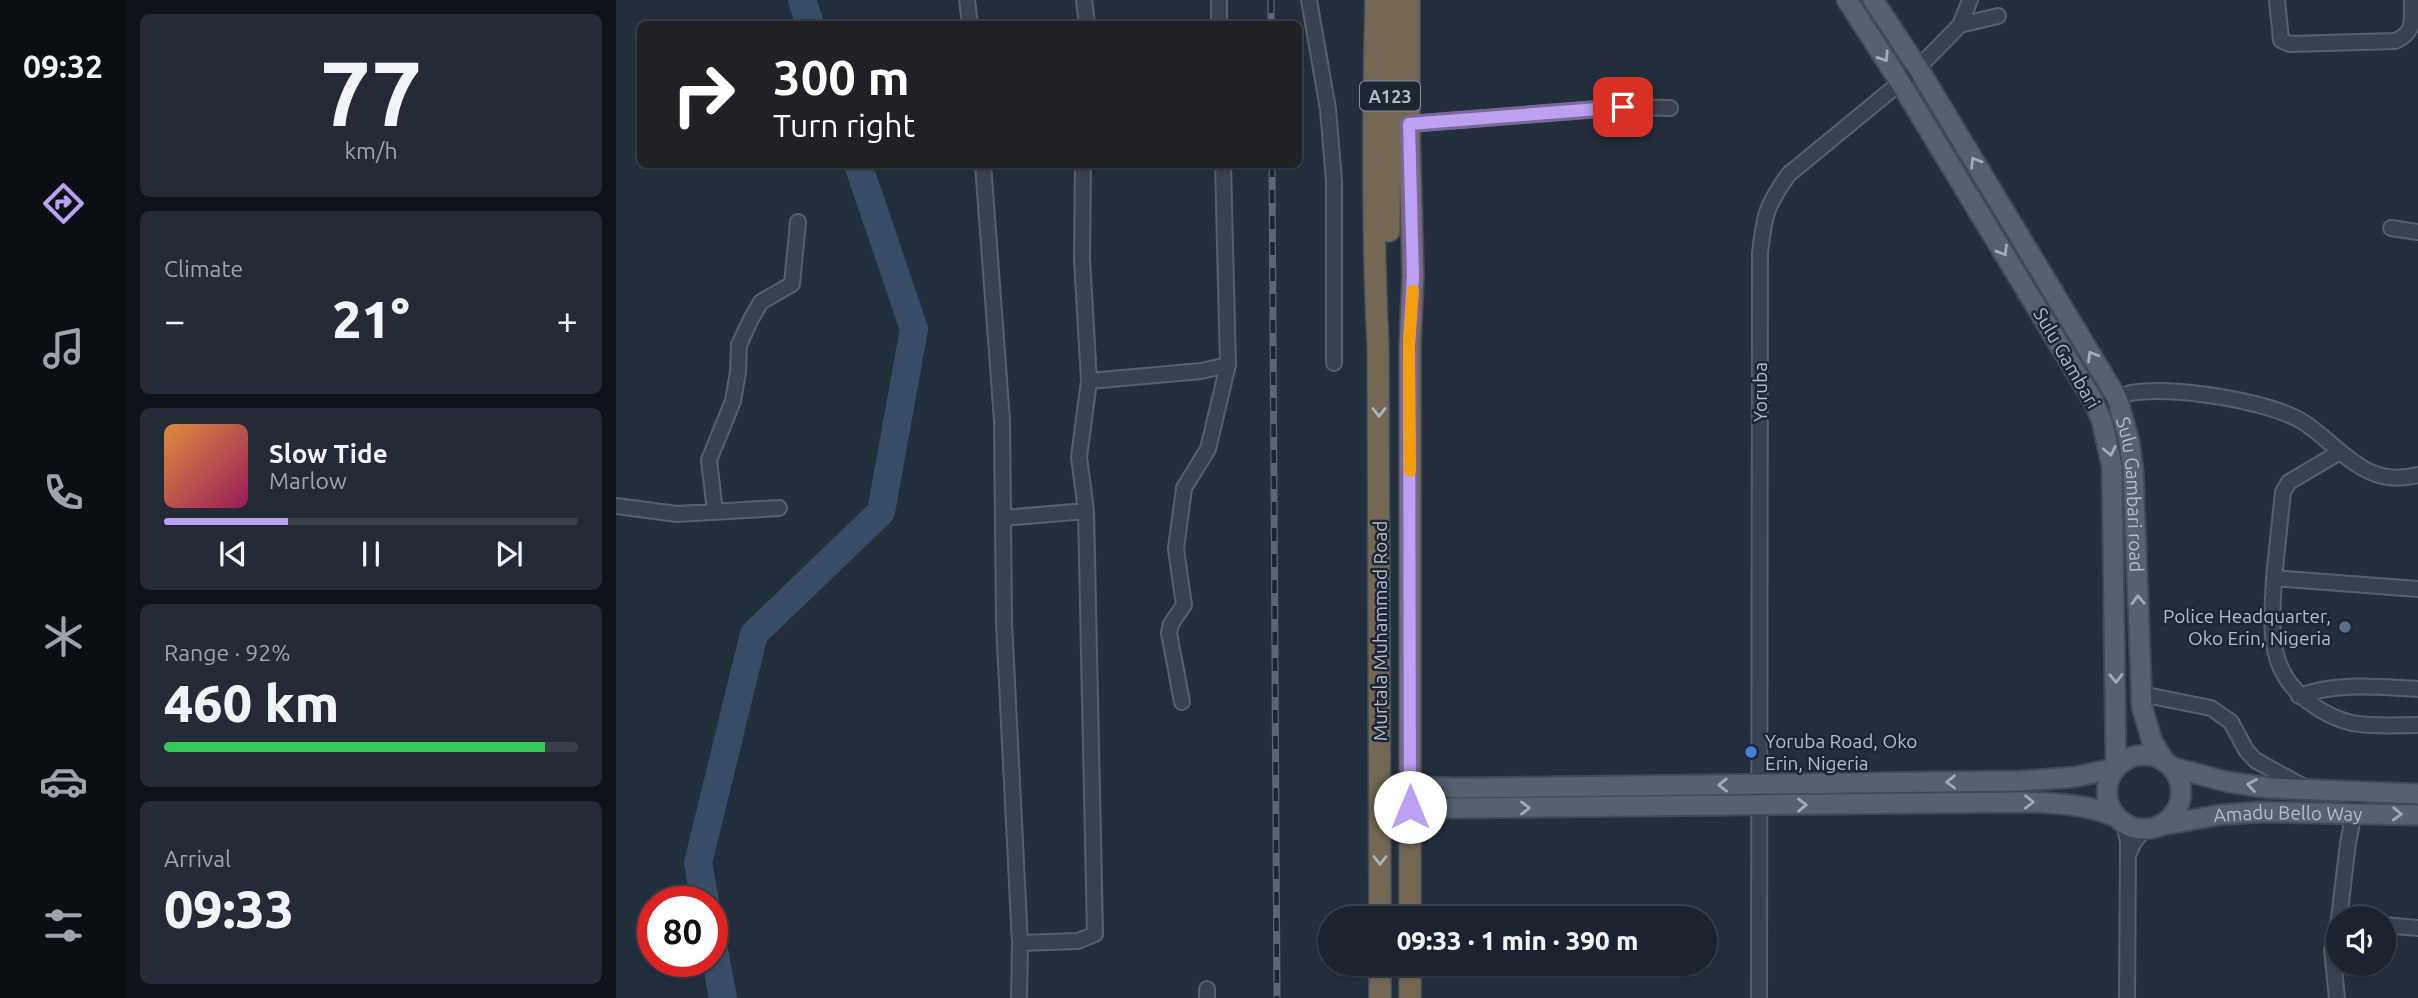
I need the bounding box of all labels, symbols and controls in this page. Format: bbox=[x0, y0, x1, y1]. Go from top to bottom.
text: 77 bbox=[320, 41, 422, 143]
text: 09:32 bbox=[23, 48, 103, 84]
icon: right bbox=[658, 49, 749, 140]
text: 300 m bbox=[773, 49, 910, 104]
one-way arrow bbox=[1876, 50, 1889, 63]
pin bbox=[1593, 77, 1653, 137]
road number: A123 bbox=[1360, 82, 1420, 110]
icon: arrive bbox=[1604, 88, 1642, 126]
text: Turn right bbox=[773, 107, 915, 143]
text: km/h bbox=[344, 138, 398, 163]
one-way arrow bbox=[1970, 156, 1983, 169]
icon: directions bbox=[39, 179, 88, 228]
one-way arrow bbox=[1994, 244, 2007, 257]
text: Climate bbox=[164, 256, 243, 281]
text: 21° bbox=[332, 290, 410, 348]
text: − bbox=[164, 299, 185, 341]
text: + bbox=[557, 299, 578, 341]
street label: Sulu Gambari bbox=[2029, 304, 2105, 412]
icon: music bbox=[39, 324, 88, 373]
one-way arrow bbox=[2088, 351, 2101, 364]
street label: Yoruba bbox=[1749, 362, 1771, 422]
one-way arrow bbox=[1371, 407, 1387, 418]
street label: Sulu Gambari road bbox=[2112, 414, 2148, 573]
text: Slow Tide bbox=[269, 439, 388, 468]
one-way arrow bbox=[2101, 445, 2116, 457]
icon: phone bbox=[39, 468, 88, 517]
text: Marlow bbox=[269, 468, 347, 493]
street label: Murtala Muhammad Road bbox=[1369, 521, 1391, 741]
icon: previous bbox=[214, 535, 252, 573]
icon: pause bbox=[352, 535, 390, 573]
icon: next bbox=[490, 535, 528, 573]
one-way arrow bbox=[2130, 594, 2145, 605]
place label: Police Headquarter, Oko Erin, Nigeria bbox=[2163, 605, 2331, 649]
icon: climate bbox=[39, 612, 88, 661]
marker: Police Headquarter, Oko Erin, Nigeria bbox=[2337, 619, 2353, 635]
text: Range · 92% bbox=[164, 640, 291, 665]
one-way arrow bbox=[2108, 673, 2124, 684]
text: 460 km bbox=[164, 674, 339, 732]
place label: Yoruba Road, Oko Erin, Nigeria bbox=[1765, 730, 1917, 774]
marker: Yoruba Road, Oko Erin, Nigeria bbox=[1743, 744, 1759, 760]
icon: car bbox=[39, 757, 88, 806]
position arrow bbox=[1373, 770, 1447, 844]
one-way arrow bbox=[1945, 774, 1955, 790]
one-way arrow bbox=[1717, 777, 1728, 793]
one-way arrow bbox=[2246, 778, 2258, 793]
one-way arrow bbox=[2024, 795, 2035, 810]
one-way arrow bbox=[1797, 797, 1808, 813]
one-way arrow bbox=[1521, 800, 1531, 816]
street label: Amadu Bello Way bbox=[2213, 801, 2363, 826]
one-way arrow bbox=[2391, 807, 2402, 822]
text: Arrival bbox=[164, 846, 231, 871]
one-way arrow bbox=[1372, 855, 1388, 866]
text: 09:33 bbox=[164, 880, 294, 938]
speed limit sign: 80 bbox=[637, 886, 728, 977]
icon: filters bbox=[39, 901, 88, 950]
map controls bbox=[2326, 906, 2396, 976]
button: sound bbox=[2326, 906, 2396, 976]
text: 09:33 · 1 min · 390 m bbox=[1397, 926, 1638, 955]

